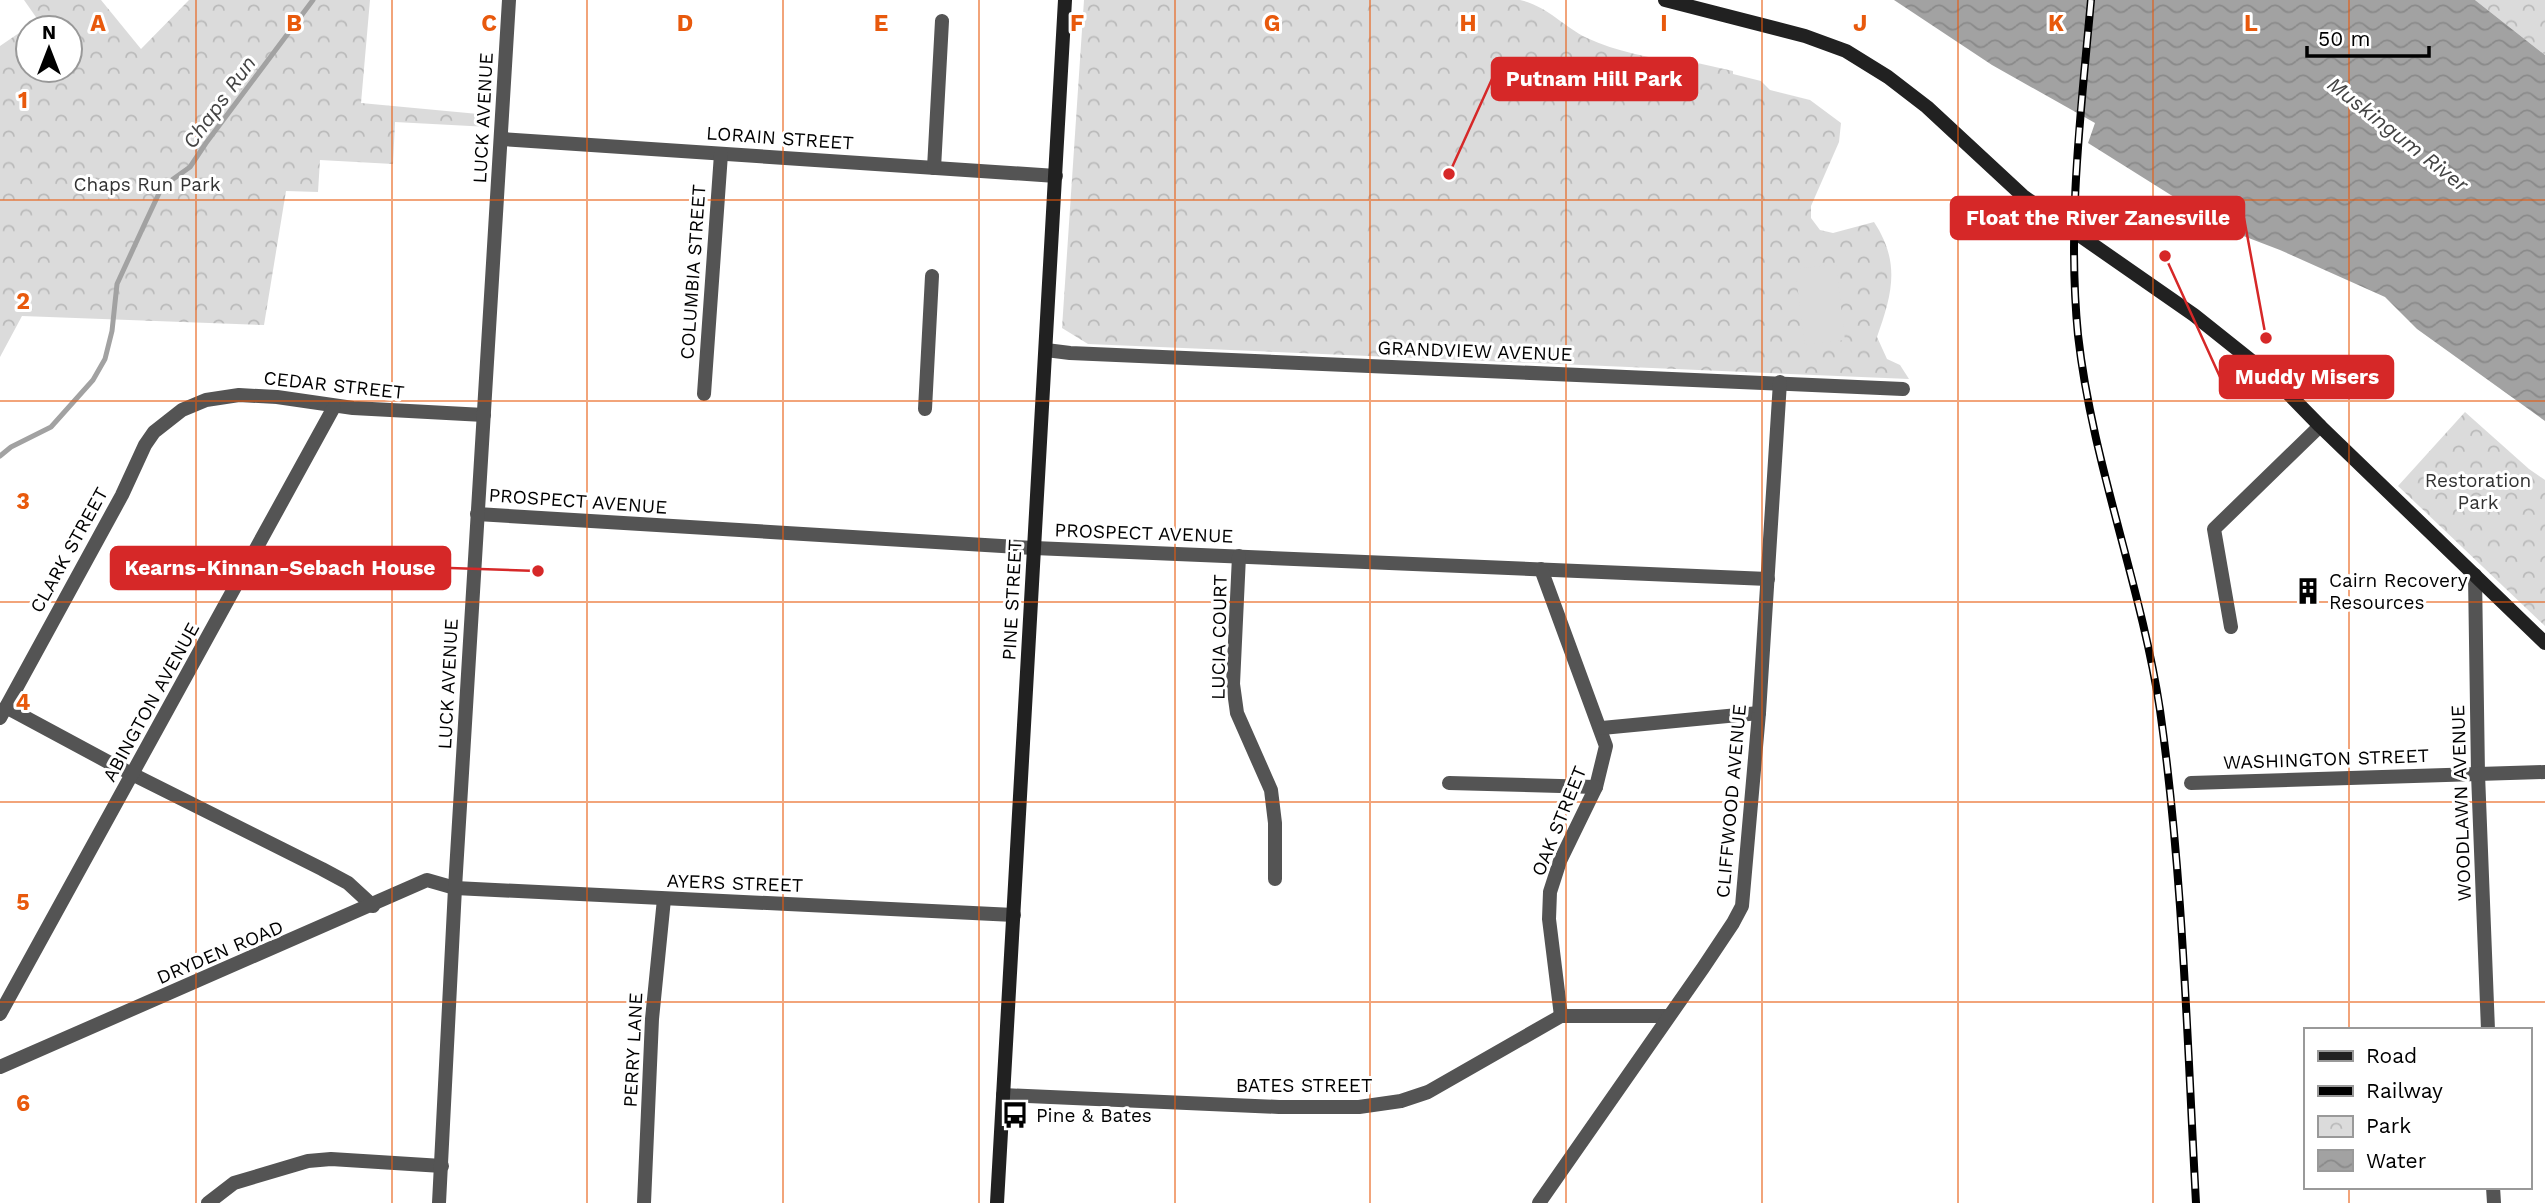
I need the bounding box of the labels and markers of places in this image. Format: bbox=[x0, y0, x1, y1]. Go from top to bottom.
callout: Putnam Hill Park bbox=[1492, 58, 1697, 100]
callout: Float the River Zanesville bbox=[1951, 197, 2244, 239]
callout: Muddy Misers bbox=[2220, 356, 2393, 398]
callout: Kearns-Kinnan-Sebach House bbox=[111, 547, 450, 589]
place label: Cairn Recovery Resources bbox=[2329, 569, 2468, 614]
building icon: Cairn Recovery Resources bbox=[2293, 576, 2323, 606]
bus stop icon: Pine & Bates bbox=[1000, 1100, 1030, 1130]
place label: Pine & Bates bbox=[1036, 1104, 1152, 1127]

